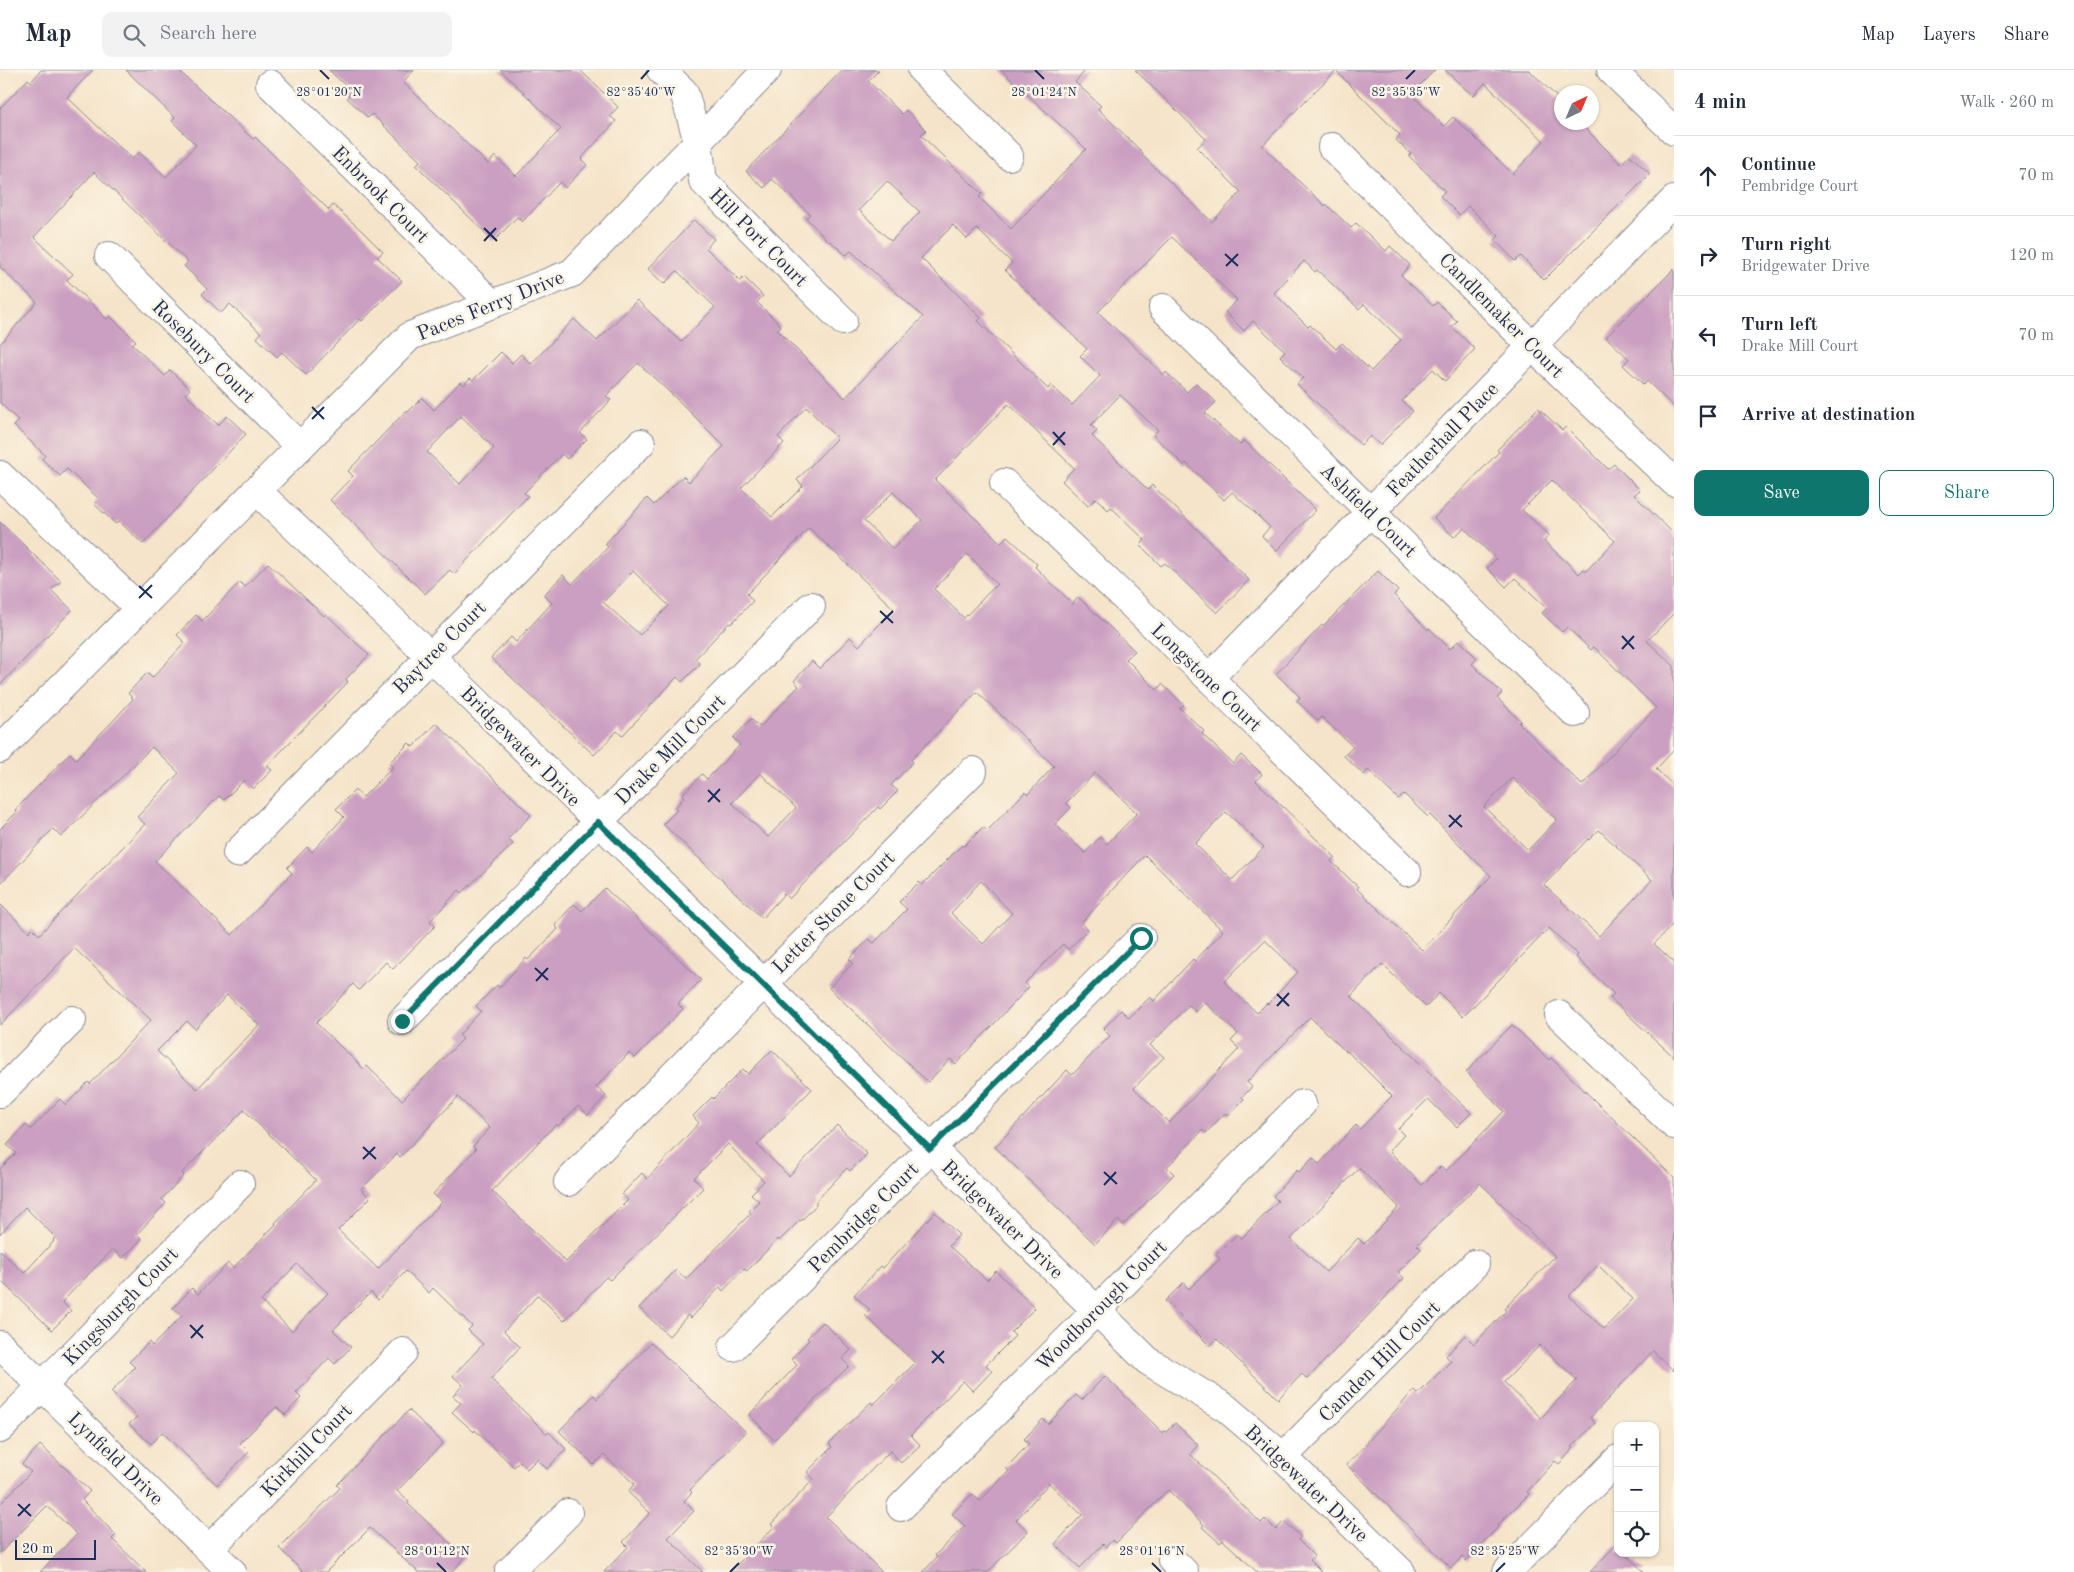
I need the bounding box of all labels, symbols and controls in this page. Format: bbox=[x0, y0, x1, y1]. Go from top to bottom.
search box bbox=[102, 12, 452, 57]
icon: search bbox=[120, 21, 148, 49]
text: Map bbox=[25, 23, 72, 47]
text: Search here bbox=[160, 25, 257, 44]
text: Map bbox=[1861, 26, 1895, 44]
text: Layers bbox=[1923, 26, 1975, 44]
text: Share bbox=[2003, 26, 2049, 44]
north arrow bbox=[1554, 85, 1599, 130]
text: 82°35'40"W bbox=[606, 86, 676, 99]
text: 82°35'35"W bbox=[1371, 86, 1441, 99]
text: 28°01'20"N bbox=[296, 87, 362, 99]
text: 28°01'24"N bbox=[1011, 87, 1077, 99]
text: 4 min bbox=[1694, 92, 1747, 113]
text: Walk · 260 m bbox=[1959, 95, 2054, 111]
street label: Enbrook Court bbox=[327, 143, 432, 248]
text: Continue bbox=[1741, 156, 1816, 175]
icon: ahead bbox=[1694, 162, 1722, 190]
text: 70 m bbox=[2018, 168, 2054, 184]
text: Pembridge Court bbox=[1741, 179, 1858, 195]
street label: Hill Port Court bbox=[705, 185, 811, 291]
text: Turn right bbox=[1741, 236, 1831, 255]
icon: right bbox=[1694, 242, 1722, 270]
text: 120 m bbox=[2009, 248, 2054, 264]
street label: Candlemaker Court bbox=[1434, 250, 1567, 383]
text: Bridgewater Drive bbox=[1741, 259, 1870, 275]
street label: Paces Ferry Drive bbox=[414, 268, 567, 345]
street label: Rosebury Court bbox=[147, 297, 258, 408]
text: Turn left bbox=[1741, 316, 1818, 335]
icon: left bbox=[1694, 322, 1722, 350]
text: 70 m bbox=[2018, 328, 2054, 344]
text: Drake Mill Court bbox=[1741, 339, 1858, 355]
street label: Featherhall Place bbox=[1384, 379, 1503, 501]
icon: arrive bbox=[1694, 402, 1722, 430]
text: Arrive at destination bbox=[1741, 406, 1915, 425]
street label: Ashfield Court bbox=[1316, 461, 1420, 562]
button: Save bbox=[1694, 470, 1869, 516]
button: Share bbox=[1879, 470, 2054, 516]
street label: Baytree Court bbox=[390, 598, 491, 699]
street label: Longstone Court bbox=[1146, 621, 1265, 736]
street label: Bridgewater Drive bbox=[456, 684, 583, 811]
street label: Drake Mill Court bbox=[612, 691, 730, 809]
street label: Letter Stone Court bbox=[769, 848, 899, 978]
route start bbox=[1130, 927, 1153, 950]
route end bbox=[391, 1010, 414, 1033]
street label: Bridgewater Drive bbox=[937, 1157, 1066, 1283]
street label: Pembridge Court bbox=[805, 1159, 923, 1277]
street label: Woodborough Court bbox=[1033, 1237, 1171, 1375]
street label: Kingsburgh Court bbox=[60, 1244, 183, 1371]
street label: Camden Hill Court bbox=[1316, 1298, 1445, 1427]
street label: Kirkhill Court bbox=[258, 1401, 357, 1502]
street label: Lynfield Drive bbox=[63, 1409, 166, 1510]
street label: Bridgewater Drive bbox=[1240, 1422, 1371, 1547]
map controls bbox=[1614, 1422, 1659, 1557]
button: + bbox=[1614, 1422, 1659, 1467]
button: − bbox=[1614, 1467, 1659, 1512]
button: locate bbox=[1614, 1512, 1659, 1557]
scale bar bbox=[15, 1537, 96, 1560]
text: 20 m bbox=[22, 1542, 53, 1556]
text: 82°35'30"W bbox=[704, 1545, 774, 1558]
text: 82°35'25"W bbox=[1470, 1545, 1540, 1558]
text: 28°01'12"N bbox=[404, 1546, 470, 1558]
text: 28°01'16"N bbox=[1119, 1546, 1185, 1558]

